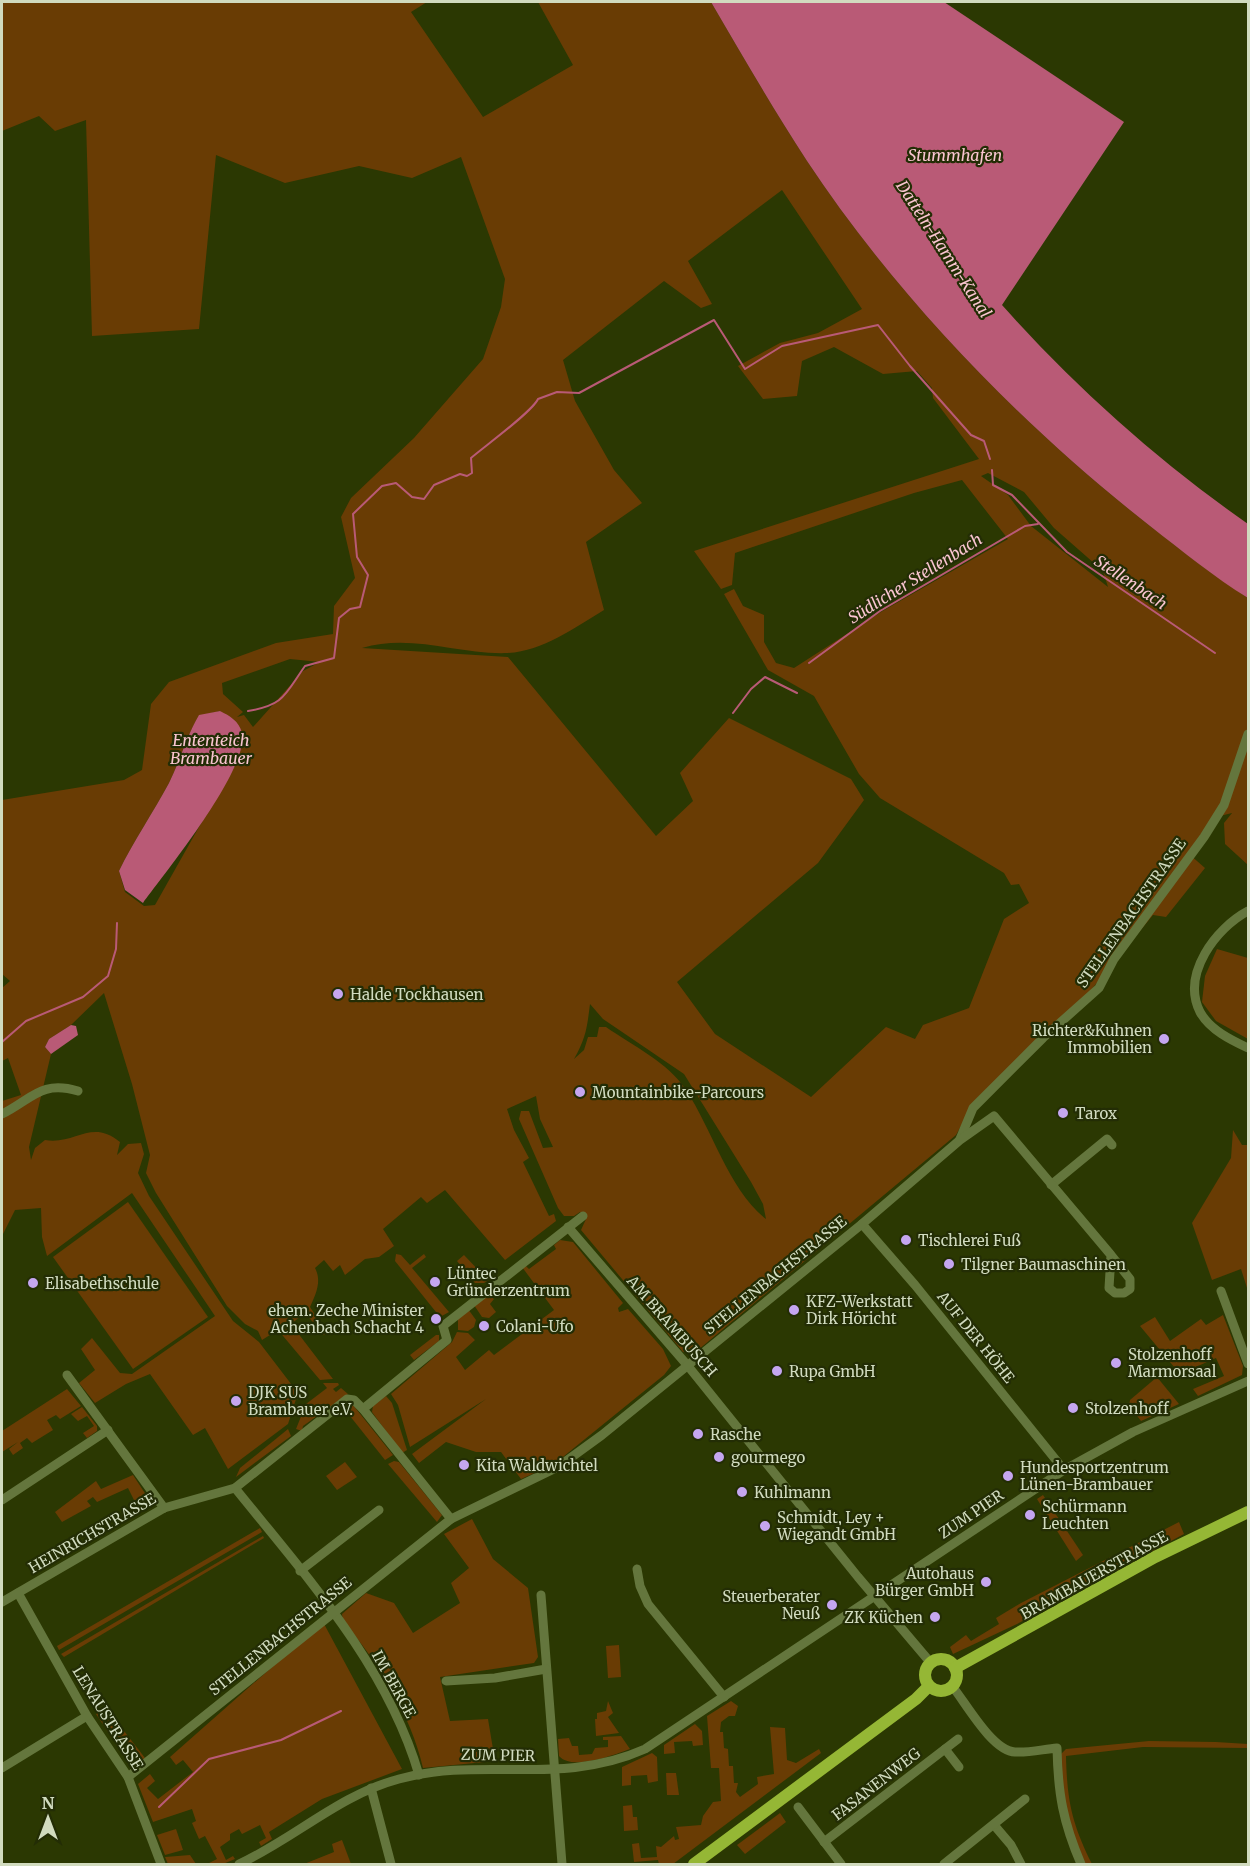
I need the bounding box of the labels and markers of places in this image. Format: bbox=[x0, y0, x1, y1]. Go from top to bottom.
place label: Halde Tockhausen bbox=[350, 985, 483, 1004]
marker: Halde Tockhausen bbox=[331, 987, 345, 1001]
place label: Richter&Kuhnen Immobilien bbox=[1032, 1021, 1152, 1057]
marker: Richter&Kuhnen Immobilien bbox=[1157, 1032, 1171, 1046]
place label: Mountainbike-Parcours bbox=[592, 1083, 764, 1102]
marker: Mountainbike-Parcours bbox=[573, 1085, 587, 1099]
place label: Tarox bbox=[1075, 1104, 1117, 1123]
marker: Tarox bbox=[1056, 1106, 1070, 1120]
place label: Tischlerei Fuß bbox=[918, 1231, 1021, 1250]
marker: Tischlerei Fuß bbox=[899, 1233, 913, 1247]
place label: Tilgner Baumaschinen bbox=[961, 1255, 1126, 1274]
marker: Tilgner Baumaschinen bbox=[942, 1257, 956, 1271]
place label: Lüntec Gründerzentrum bbox=[447, 1264, 570, 1300]
place label: Elisabethschule bbox=[45, 1274, 159, 1293]
marker: Lüntec Gründerzentrum bbox=[428, 1275, 442, 1289]
marker: Elisabethschule bbox=[26, 1276, 40, 1290]
place label: KFZ-Werkstatt Dirk Höricht bbox=[806, 1292, 913, 1328]
place label: ehem. Zeche Minister Achenbach Schacht 4 bbox=[268, 1301, 424, 1337]
marker: KFZ-Werkstatt Dirk Höricht bbox=[787, 1303, 801, 1317]
marker: ehem. Zeche Minister Achenbach Schacht 4 bbox=[429, 1312, 443, 1326]
place label: Colani-Ufo bbox=[496, 1317, 574, 1336]
marker: Colani-Ufo bbox=[477, 1319, 491, 1333]
place label: Stolzenhoff Marmorsaal bbox=[1128, 1345, 1217, 1381]
marker: Stolzenhoff Marmorsaal bbox=[1109, 1356, 1123, 1370]
place label: Rupa GmbH bbox=[789, 1362, 876, 1381]
marker: Rupa GmbH bbox=[770, 1364, 784, 1378]
place label: DJK SUS Brambauer e.V. bbox=[248, 1383, 353, 1419]
marker: DJK SUS Brambauer e.V. bbox=[229, 1394, 243, 1408]
place label: Stolzenhoff bbox=[1085, 1399, 1170, 1418]
marker: Stolzenhoff bbox=[1066, 1401, 1080, 1415]
place label: Rasche bbox=[710, 1425, 761, 1444]
marker: Rasche bbox=[691, 1427, 705, 1441]
place label: gourmego bbox=[731, 1448, 805, 1467]
marker: gourmego bbox=[712, 1450, 726, 1464]
place label: Kita Waldwichtel bbox=[476, 1456, 598, 1475]
marker: Kita Waldwichtel bbox=[457, 1458, 471, 1472]
place label: Hundesportzentrum Lünen-Brambauer bbox=[1020, 1458, 1169, 1494]
marker: Hundesportzentrum Lünen-Brambauer bbox=[1001, 1469, 1015, 1483]
place label: Kuhlmann bbox=[754, 1483, 831, 1502]
marker: Kuhlmann bbox=[735, 1485, 749, 1499]
place label: Schürmann Leuchten bbox=[1042, 1497, 1127, 1533]
place label: Schmidt, Ley + Wiegandt GmbH bbox=[776, 1508, 896, 1544]
marker: Schürmann Leuchten bbox=[1023, 1508, 1037, 1522]
marker: Schmidt, Ley + Wiegandt GmbH bbox=[758, 1519, 772, 1533]
place label: Autohaus Bürger GmbH bbox=[875, 1564, 974, 1600]
marker: Autohaus Bürger GmbH bbox=[979, 1575, 993, 1589]
place label: Steuerberater Neuß bbox=[722, 1587, 820, 1623]
marker: Steuerberater Neuß bbox=[825, 1598, 839, 1612]
place label: ZK Küchen bbox=[844, 1608, 923, 1627]
marker: ZK Küchen bbox=[928, 1610, 942, 1624]

